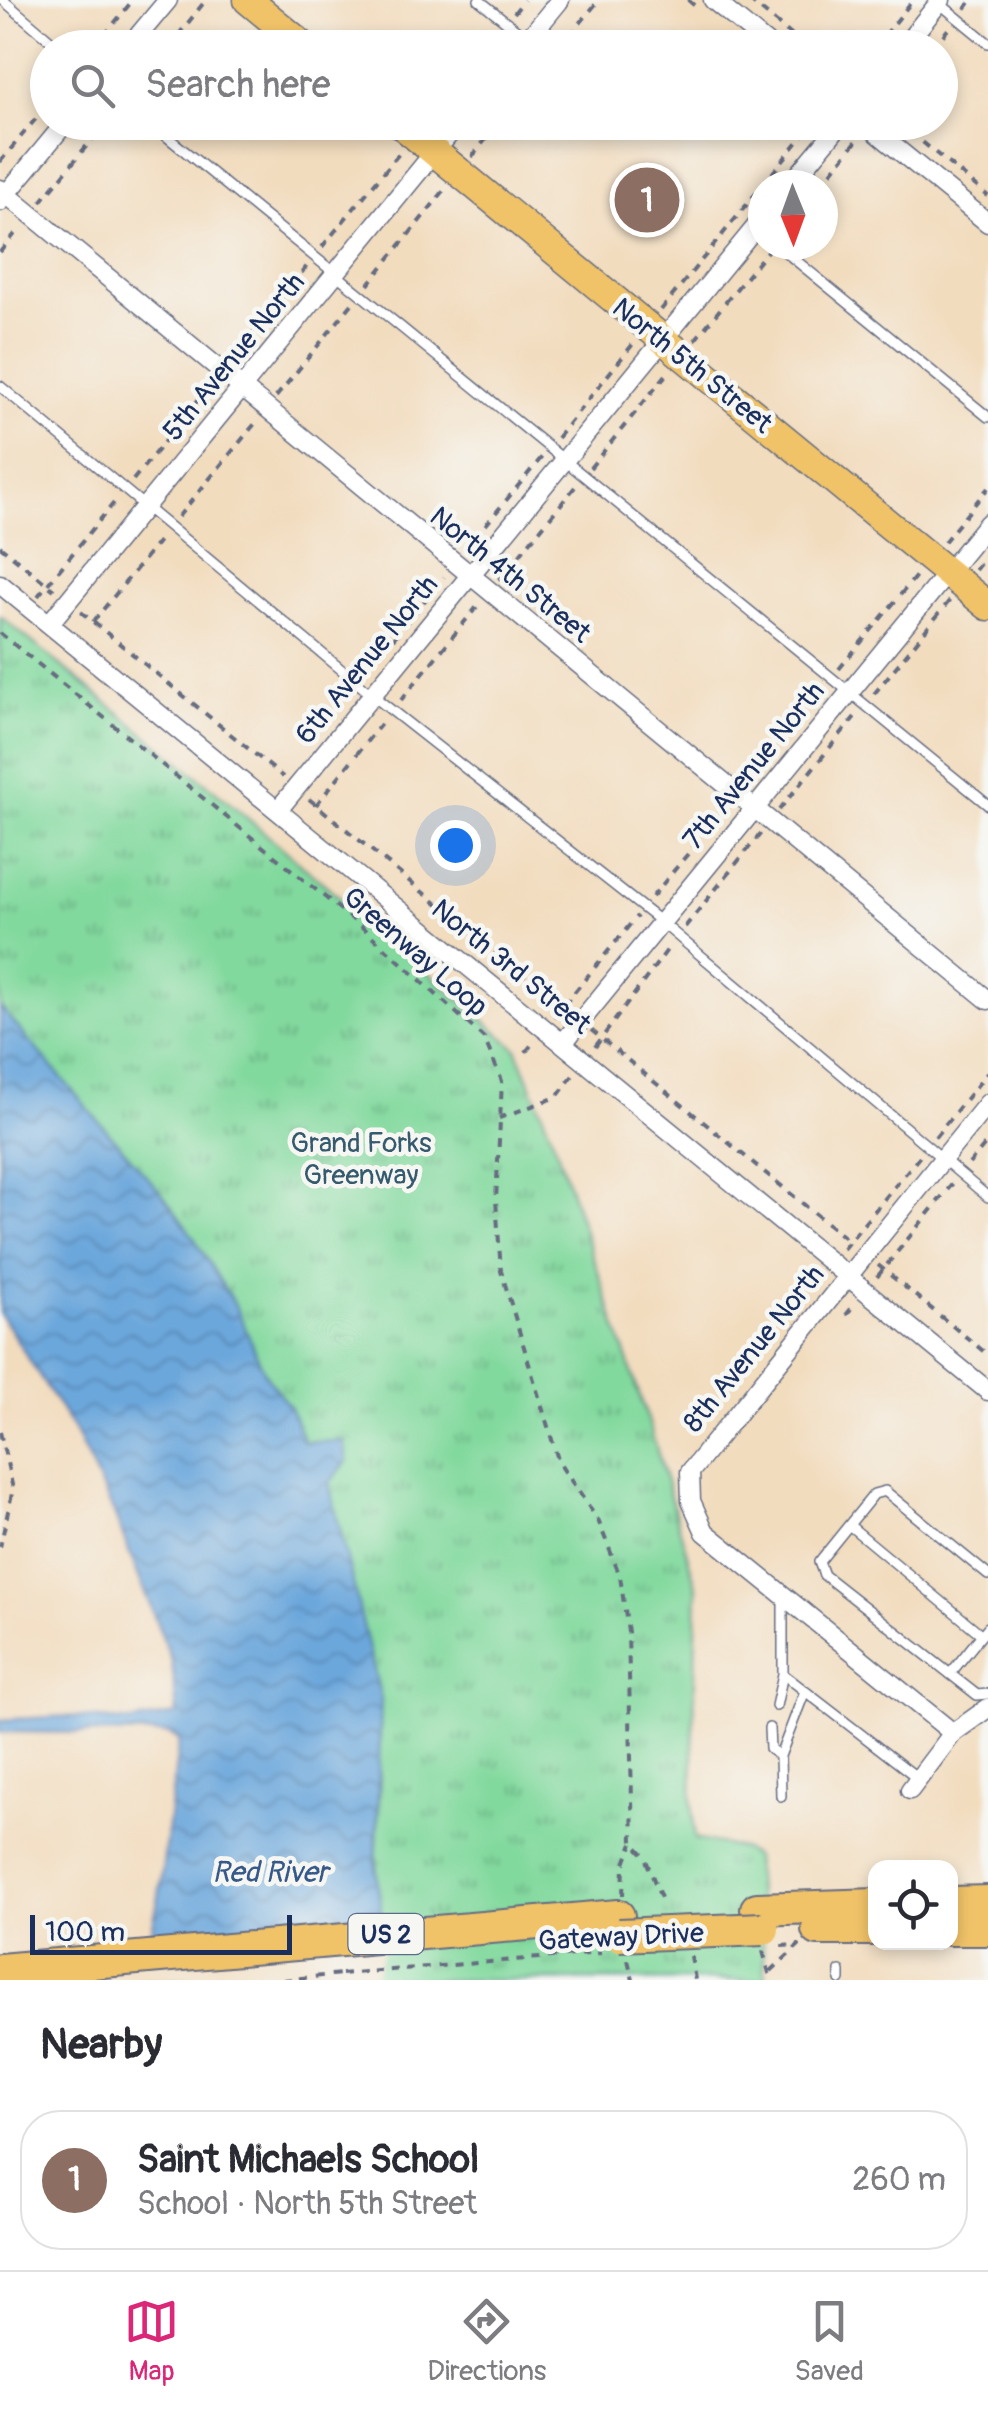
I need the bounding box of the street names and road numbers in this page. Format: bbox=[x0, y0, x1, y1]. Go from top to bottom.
street label: 5th Avenue North bbox=[156, 266, 313, 448]
street label: North 5th Street bbox=[605, 291, 780, 442]
street label: North 4th Street bbox=[422, 500, 598, 651]
street label: 6th Avenue North bbox=[288, 568, 446, 752]
street label: 7th Avenue North bbox=[676, 675, 833, 857]
street label: Greenway Loop bbox=[336, 880, 495, 1024]
street label: North 3rd Street bbox=[424, 892, 598, 1043]
street label: 8th Avenue North bbox=[676, 1258, 832, 1440]
road number: US 2 bbox=[348, 1914, 424, 1954]
street label: Gateway Drive bbox=[537, 1916, 705, 1959]

